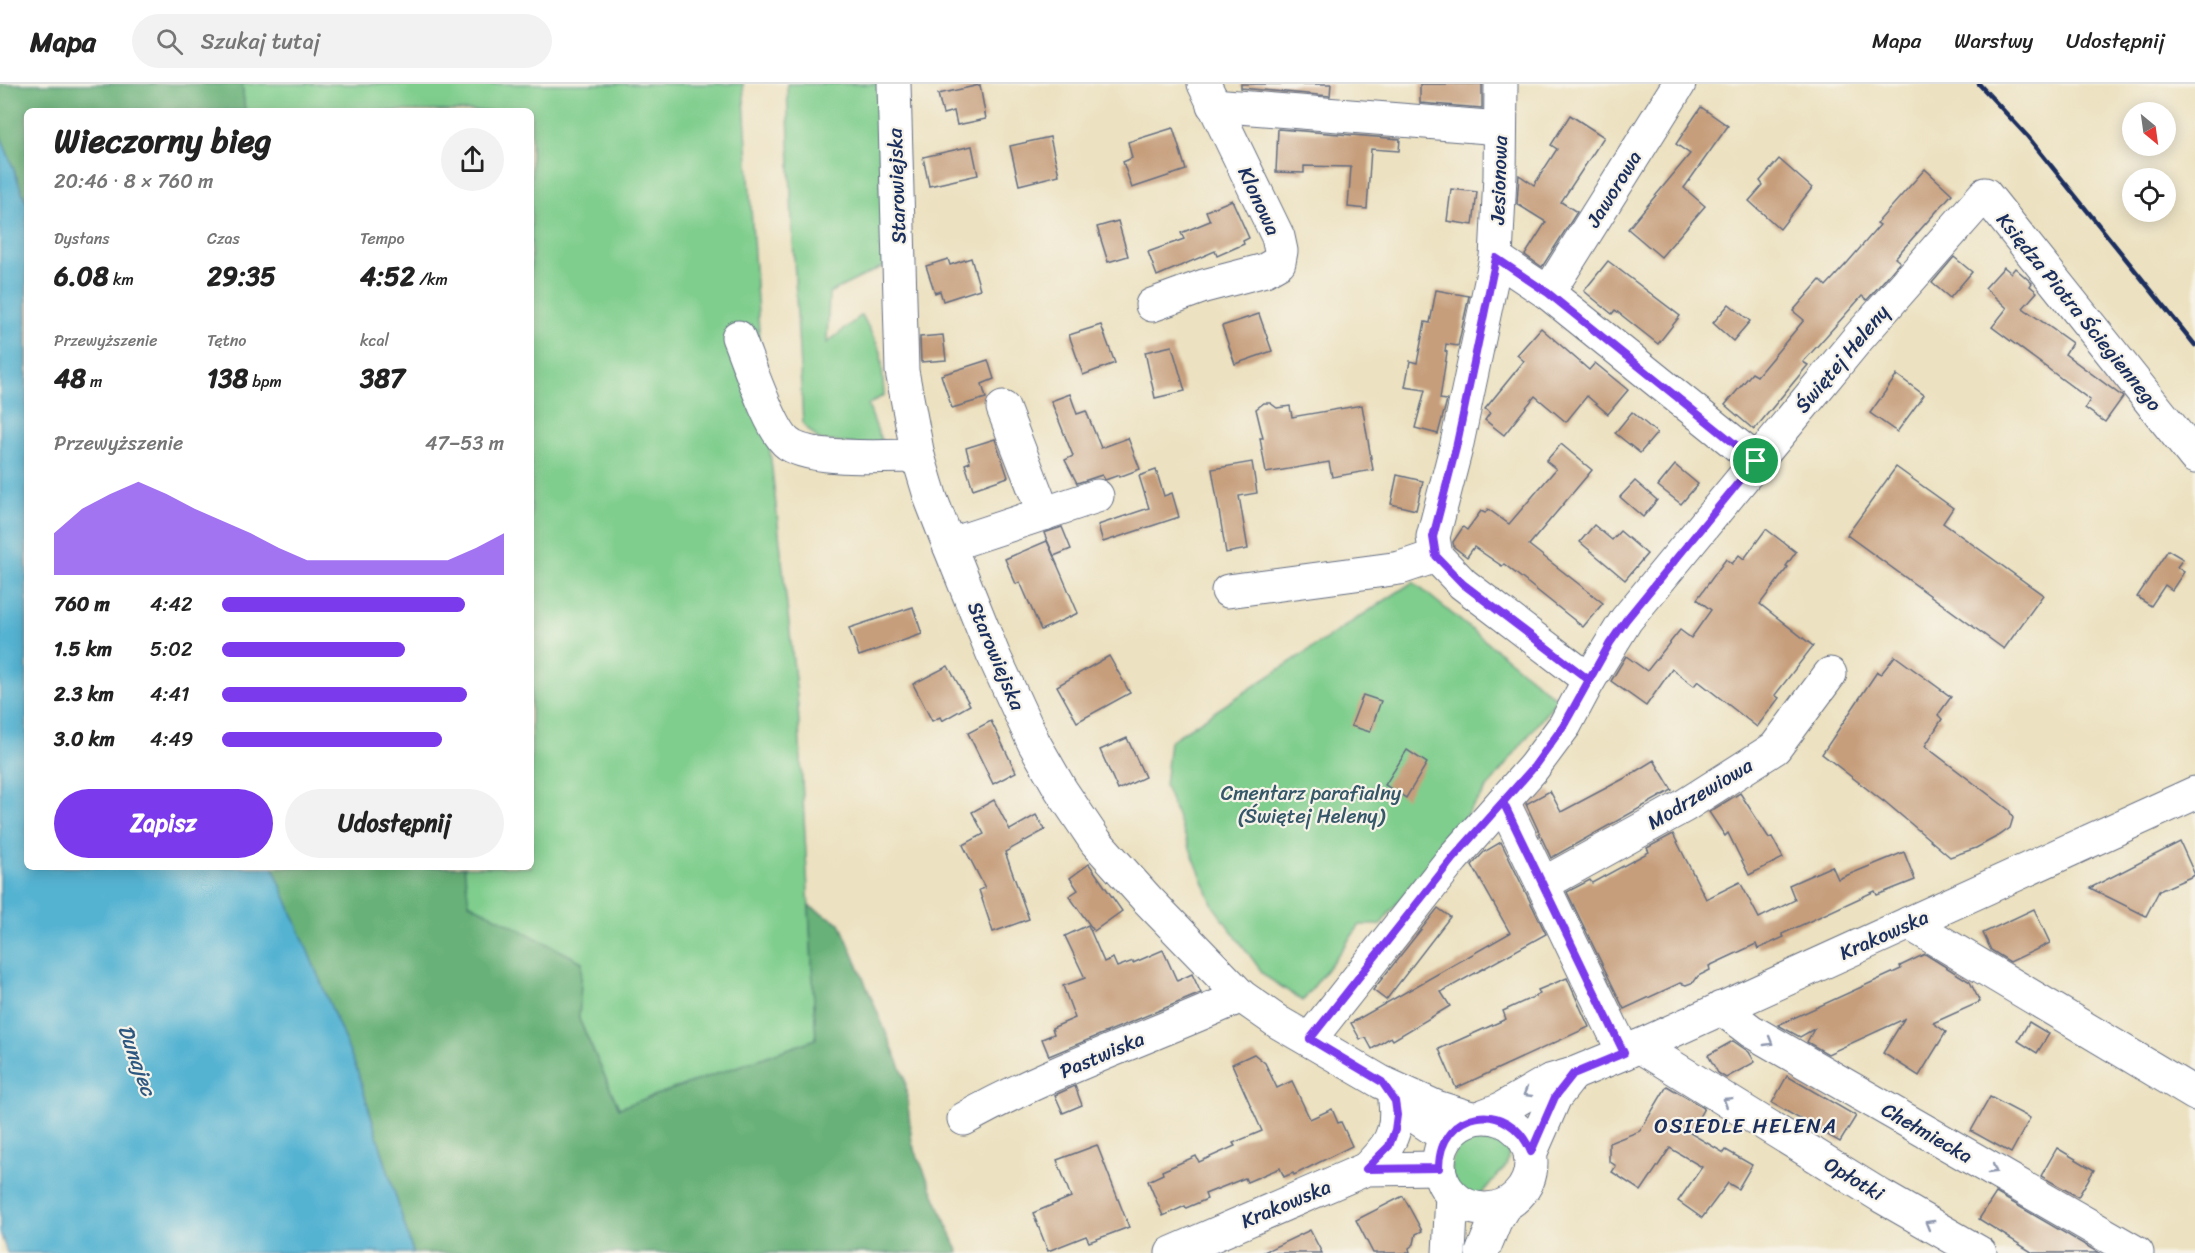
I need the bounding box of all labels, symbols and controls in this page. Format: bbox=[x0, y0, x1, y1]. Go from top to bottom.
search box bbox=[132, 14, 552, 68]
text: Mapa bbox=[30, 17, 96, 66]
text: Szukaj tutaj bbox=[201, 22, 320, 61]
text: Mapa bbox=[1872, 22, 1921, 60]
text: Warstwy bbox=[1954, 22, 2033, 60]
text: Udostępnij bbox=[2066, 22, 2165, 60]
icon: search bbox=[153, 25, 186, 58]
north arrow bbox=[2122, 102, 2176, 156]
map controls bbox=[2122, 102, 2176, 222]
text: Wieczorny bieg bbox=[54, 112, 271, 170]
street label: Starowiejska bbox=[877, 127, 917, 244]
button: share bbox=[441, 128, 504, 191]
street label: Jesionowa bbox=[1480, 134, 1518, 226]
street label: Jaworowa bbox=[1576, 144, 1651, 235]
street label: Klonowa bbox=[1228, 161, 1290, 241]
text: 20:46 · 8 × 760 m bbox=[54, 164, 213, 199]
button: locate bbox=[2122, 168, 2176, 222]
street label: Księdza Piotra Ściegiennego bbox=[1987, 205, 2171, 419]
text: Dystans bbox=[54, 224, 110, 253]
text: Czas bbox=[207, 224, 240, 253]
text: Tempo bbox=[360, 224, 405, 253]
text: 6.08 bbox=[54, 253, 109, 299]
text: 29:35 bbox=[207, 253, 276, 299]
text: 4:52 bbox=[360, 253, 415, 299]
text: km bbox=[109, 265, 134, 294]
text: /km bbox=[415, 265, 448, 294]
street label: Świętej Heleny bbox=[1786, 296, 1899, 421]
text: Przewyższenie bbox=[54, 326, 158, 355]
text: Tętno bbox=[207, 326, 246, 355]
text: kcal bbox=[360, 326, 389, 355]
text: 48 bbox=[54, 355, 86, 401]
text: 138 bbox=[207, 355, 248, 401]
text: 387 bbox=[360, 355, 405, 401]
text: m bbox=[86, 367, 102, 396]
text: bpm bbox=[248, 367, 282, 396]
text: Przewyższenie bbox=[54, 426, 183, 461]
text: 47–53 m bbox=[425, 426, 504, 461]
pin bbox=[1730, 435, 1781, 486]
icon: arrive bbox=[1739, 444, 1772, 477]
text: 760 m bbox=[54, 587, 110, 622]
text: 4:42 bbox=[150, 587, 193, 622]
street label: Starowiejska bbox=[957, 596, 1035, 717]
text: 1.5 km bbox=[54, 632, 112, 667]
text: 5:02 bbox=[150, 632, 192, 667]
text: 2.3 km bbox=[54, 677, 114, 712]
text: 4:41 bbox=[150, 677, 190, 712]
text: 3.0 km bbox=[54, 722, 115, 757]
text: 4:49 bbox=[150, 722, 193, 757]
street label: Modrzewiowa bbox=[1640, 748, 1761, 839]
park label: Cmentarz parafialny (Świętej Heleny) bbox=[1221, 776, 1402, 834]
button: Zapisz bbox=[54, 789, 273, 858]
button: Udostępnij bbox=[285, 789, 504, 858]
street label: Krakowska bbox=[1834, 900, 1934, 970]
water label: Dunajec bbox=[107, 1019, 168, 1102]
street label: Pastwiska bbox=[1054, 1021, 1150, 1089]
one-way arrow bbox=[1763, 1034, 1773, 1046]
one-way arrow bbox=[1523, 1086, 1533, 1097]
street label: Chełmiecka bbox=[1875, 1093, 1979, 1173]
one-way arrow bbox=[1723, 1096, 1733, 1108]
district label: OSIEDLE HELENA bbox=[1654, 1107, 1838, 1145]
street label: Opłotki bbox=[1817, 1147, 1892, 1212]
one-way arrow bbox=[1986, 1163, 1997, 1174]
street label: Krakowska bbox=[1235, 1169, 1337, 1239]
one-way arrow bbox=[1925, 1219, 1935, 1231]

